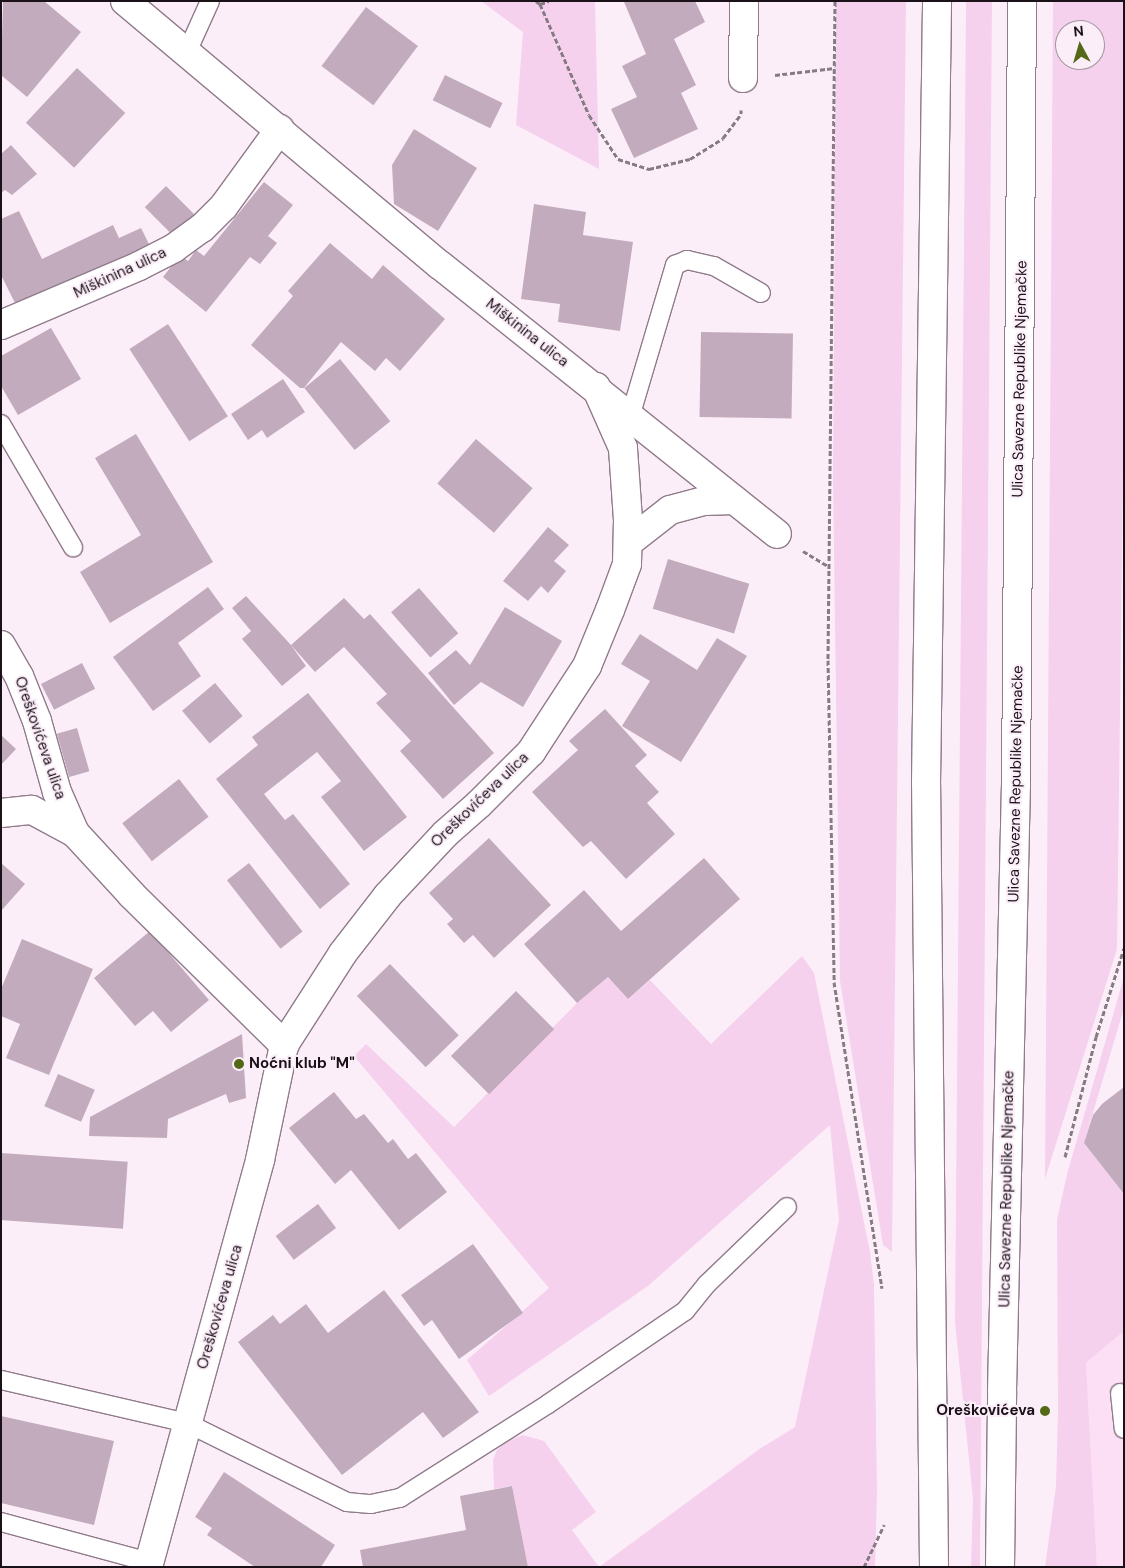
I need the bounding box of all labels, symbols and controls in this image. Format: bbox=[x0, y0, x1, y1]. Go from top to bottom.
north arrow bbox=[1055, 20, 1105, 70]
text: N bbox=[1073, 22, 1085, 41]
street label: Miškinina ulica bbox=[71, 244, 169, 302]
street label: Ulica Savezne Republike Njemačke bbox=[1009, 260, 1031, 498]
street label: Miškinina ulica bbox=[482, 295, 572, 371]
street label: Ulica Savezne Republike Njemačke bbox=[1005, 665, 1027, 903]
street label: Oreškovićeva ulica bbox=[11, 674, 69, 802]
street label: Oreškovićeva ulica bbox=[427, 749, 533, 851]
place label: Noćni klub "M" bbox=[249, 1055, 355, 1073]
marker: Noćni klub "M" bbox=[233, 1058, 245, 1070]
street label: Ulica Savezne Republike Njemačke bbox=[996, 1070, 1018, 1308]
street label: Oreškovićeva ulica bbox=[194, 1243, 246, 1371]
place label: Oreškovićeva bbox=[936, 1402, 1035, 1420]
marker: Oreškovićeva bbox=[1039, 1405, 1051, 1417]

